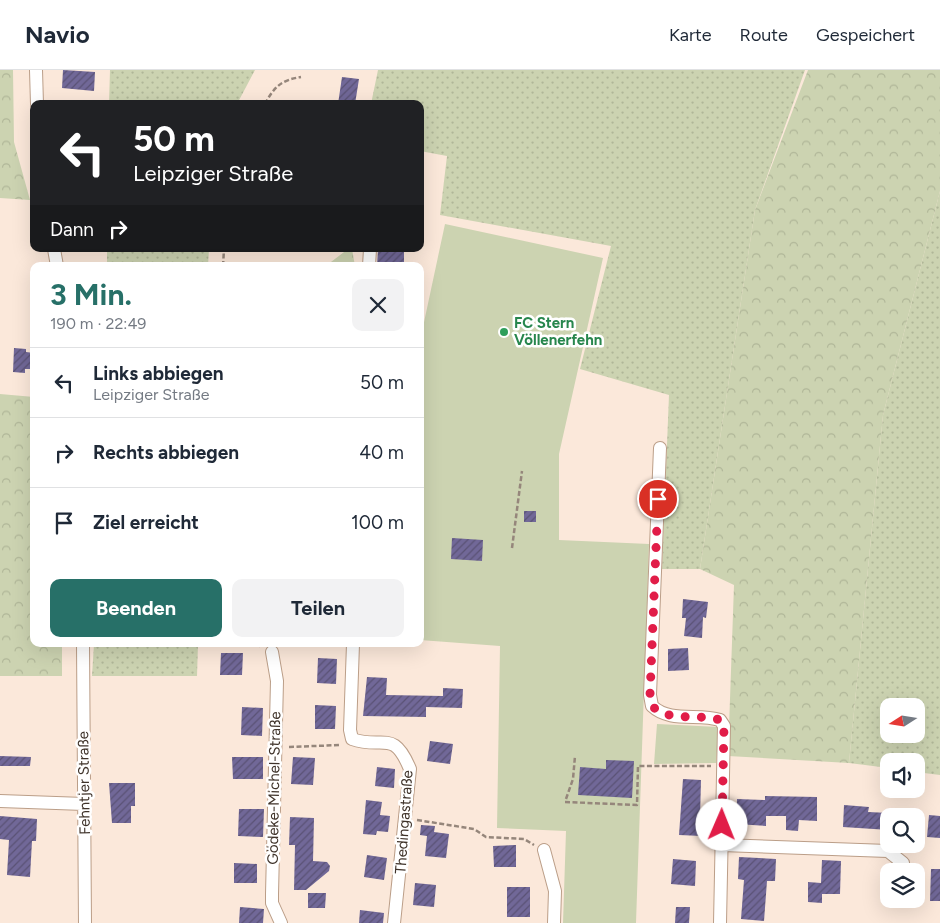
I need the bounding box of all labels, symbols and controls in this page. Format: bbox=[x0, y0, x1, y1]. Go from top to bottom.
text: Navio bbox=[25, 20, 90, 49]
text: Karte bbox=[669, 24, 712, 46]
text: Route bbox=[740, 24, 788, 46]
text: Gespeichert bbox=[816, 24, 915, 46]
text: 50 m bbox=[133, 118, 215, 160]
icon: left bbox=[50, 120, 115, 185]
text: Leipziger Straße bbox=[133, 160, 293, 187]
icon: right bbox=[104, 215, 132, 243]
text: Dann bbox=[50, 218, 94, 241]
text: 3 Min. bbox=[50, 276, 132, 313]
button: close bbox=[352, 279, 404, 331]
text: 190 m · 22:49 bbox=[50, 314, 146, 333]
place label: FC Stern Völlenerfehn bbox=[514, 314, 602, 349]
marker: FC Stern Völlenerfehn bbox=[498, 326, 510, 338]
text: Links abbiegen bbox=[93, 362, 224, 385]
icon: left bbox=[50, 369, 78, 397]
text: 50 m bbox=[360, 371, 404, 394]
text: Leipziger Straße bbox=[93, 385, 209, 404]
icon: right bbox=[50, 439, 78, 467]
text: Rechts abbiegen bbox=[93, 441, 239, 464]
text: 40 m bbox=[359, 441, 404, 464]
pin bbox=[637, 478, 679, 520]
icon: arrive bbox=[644, 485, 672, 513]
icon: arrive bbox=[50, 509, 78, 537]
text: Ziel erreicht bbox=[93, 511, 199, 534]
text: 100 m bbox=[351, 511, 404, 534]
button: Beenden bbox=[50, 579, 222, 637]
button: Teilen bbox=[232, 579, 404, 637]
north arrow bbox=[880, 698, 925, 742]
map controls bbox=[880, 698, 925, 908]
street label: Gödeke-Michel-Straße bbox=[264, 711, 284, 865]
street label: Fehntjer Straße bbox=[74, 731, 94, 835]
button: sound bbox=[880, 753, 925, 798]
street label: Thedingastraße bbox=[391, 770, 417, 874]
position arrow bbox=[695, 798, 747, 850]
button: search bbox=[880, 808, 925, 853]
button: layers bbox=[880, 863, 925, 908]

